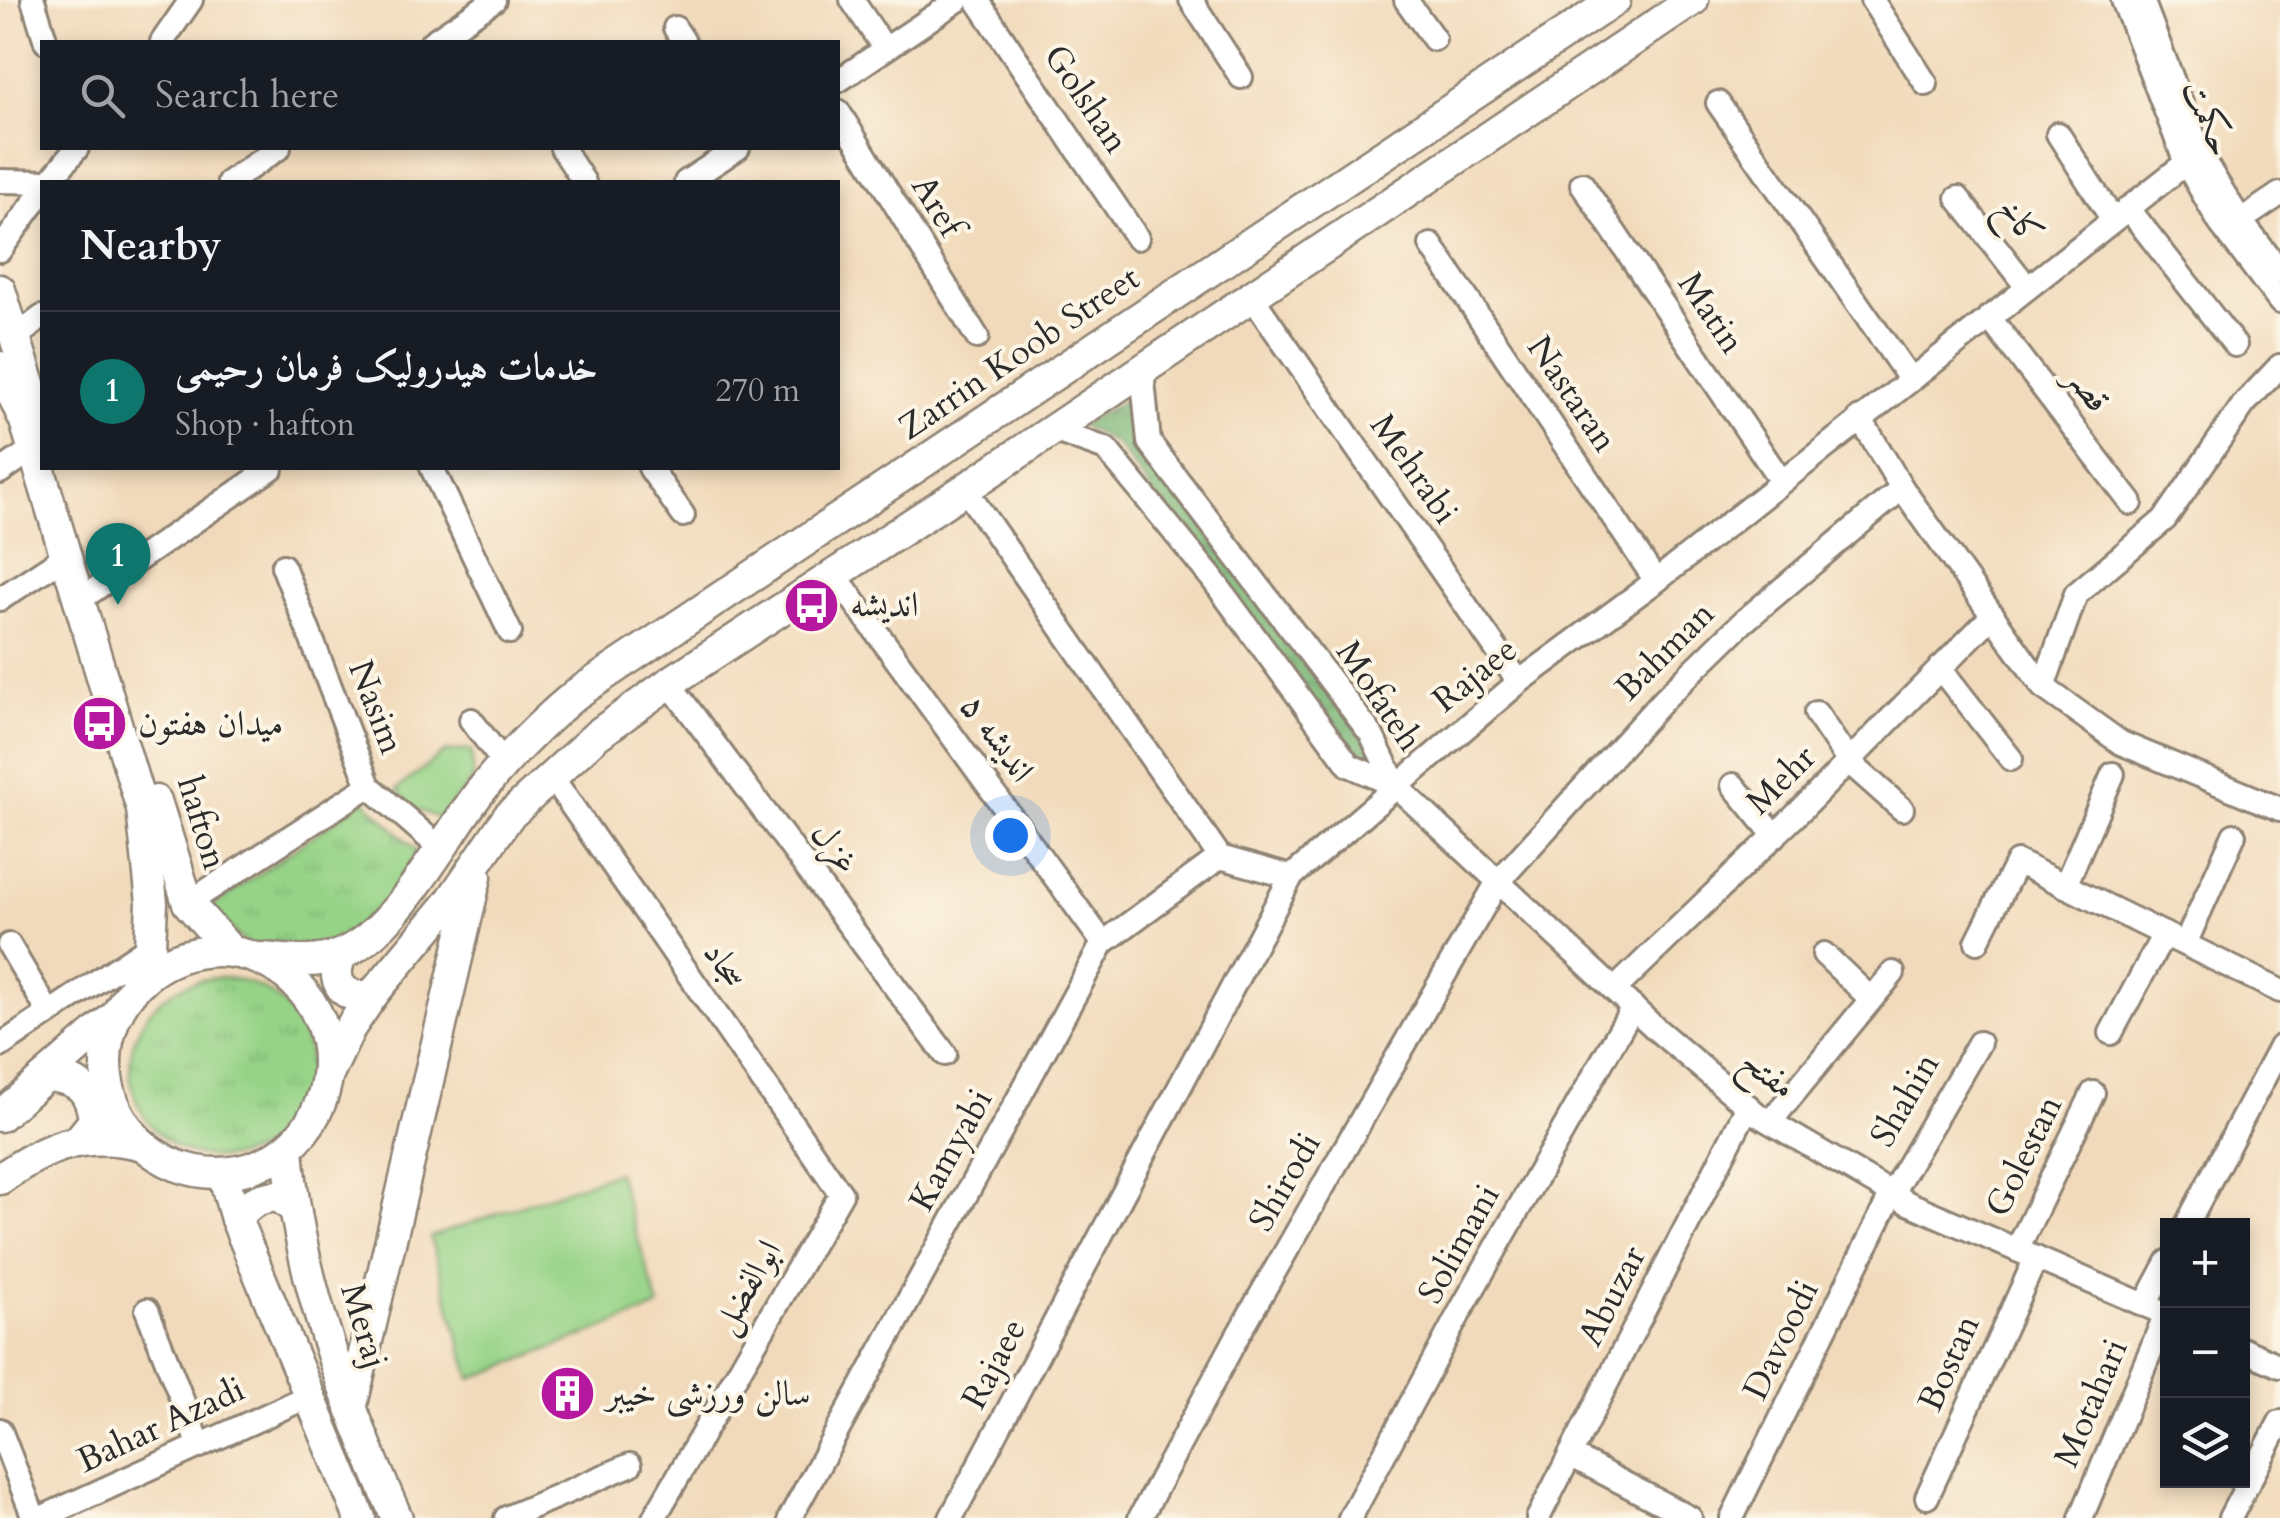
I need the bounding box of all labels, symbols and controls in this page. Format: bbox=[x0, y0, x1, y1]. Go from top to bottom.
street label: Golshan bbox=[1032, 35, 1140, 163]
search box bbox=[40, 40, 840, 150]
icon: search bbox=[75, 68, 130, 123]
text: Search here bbox=[155, 69, 339, 121]
street label: حکمت bbox=[2170, 72, 2246, 164]
street label: Aref bbox=[900, 166, 977, 250]
street label: کاخ bbox=[1981, 186, 2054, 259]
text: Nearby bbox=[80, 217, 222, 274]
street label: Zarrin Koob Street bbox=[889, 255, 1149, 451]
street label: Matin bbox=[1666, 263, 1756, 363]
street label: Nastaran bbox=[1516, 326, 1628, 462]
text: خدمات هیدرولیک فرمان رحیمی bbox=[175, 341, 597, 393]
street label: قصر bbox=[2052, 352, 2121, 422]
text: 1 bbox=[104, 369, 121, 413]
text: 270 m bbox=[715, 369, 800, 413]
text: Shop · hafton bbox=[175, 403, 355, 447]
street label: Mehrabi bbox=[1359, 404, 1469, 534]
pin: 1 bbox=[86, 522, 150, 605]
bus stop icon: اندیشه bbox=[781, 575, 841, 635]
place label: اندیشه bbox=[850, 581, 919, 629]
street label: Bahman bbox=[1605, 591, 1725, 711]
street label: Rajaee bbox=[1423, 626, 1527, 724]
street label: Mofateh bbox=[1324, 631, 1434, 761]
street label: Nasim bbox=[336, 654, 416, 761]
street label: اندیشه ۵ bbox=[949, 684, 1045, 792]
bus stop icon: میدان هفتون bbox=[69, 694, 129, 754]
place label: میدان هفتون bbox=[138, 700, 283, 748]
street label: Mehr bbox=[1735, 734, 1827, 826]
street label: hafton bbox=[165, 771, 239, 875]
your location bbox=[985, 810, 1036, 861]
street label: غزل bbox=[799, 812, 871, 884]
street label: سجاد bbox=[692, 931, 758, 999]
street label: مفتح bbox=[1727, 1037, 1806, 1115]
street label: Shahin bbox=[1859, 1044, 1951, 1156]
street label: Kamyabi bbox=[898, 1080, 1004, 1220]
street label: Golestan bbox=[1974, 1087, 2074, 1225]
street label: Shirodi bbox=[1238, 1124, 1332, 1240]
street label: Solimani bbox=[1407, 1176, 1511, 1312]
map controls bbox=[2160, 1218, 2250, 1488]
button: + bbox=[2160, 1218, 2250, 1308]
street label: ابوالفضل bbox=[701, 1231, 793, 1343]
street label: Abuzar bbox=[1566, 1237, 1658, 1354]
street label: Davoodi bbox=[1731, 1272, 1831, 1408]
street label: Meraj bbox=[328, 1278, 400, 1374]
street label: Bostan bbox=[1907, 1307, 1991, 1419]
button: − bbox=[2160, 1308, 2250, 1398]
street label: Rajaee bbox=[950, 1310, 1038, 1418]
street label: Motahari bbox=[2043, 1331, 2139, 1475]
building icon: سالن ورزشی خیبر bbox=[537, 1364, 597, 1424]
street label: Bahar Azadi bbox=[69, 1365, 253, 1485]
place label: سالن ورزشی خیبر bbox=[603, 1370, 811, 1418]
button: layers bbox=[2160, 1398, 2250, 1488]

